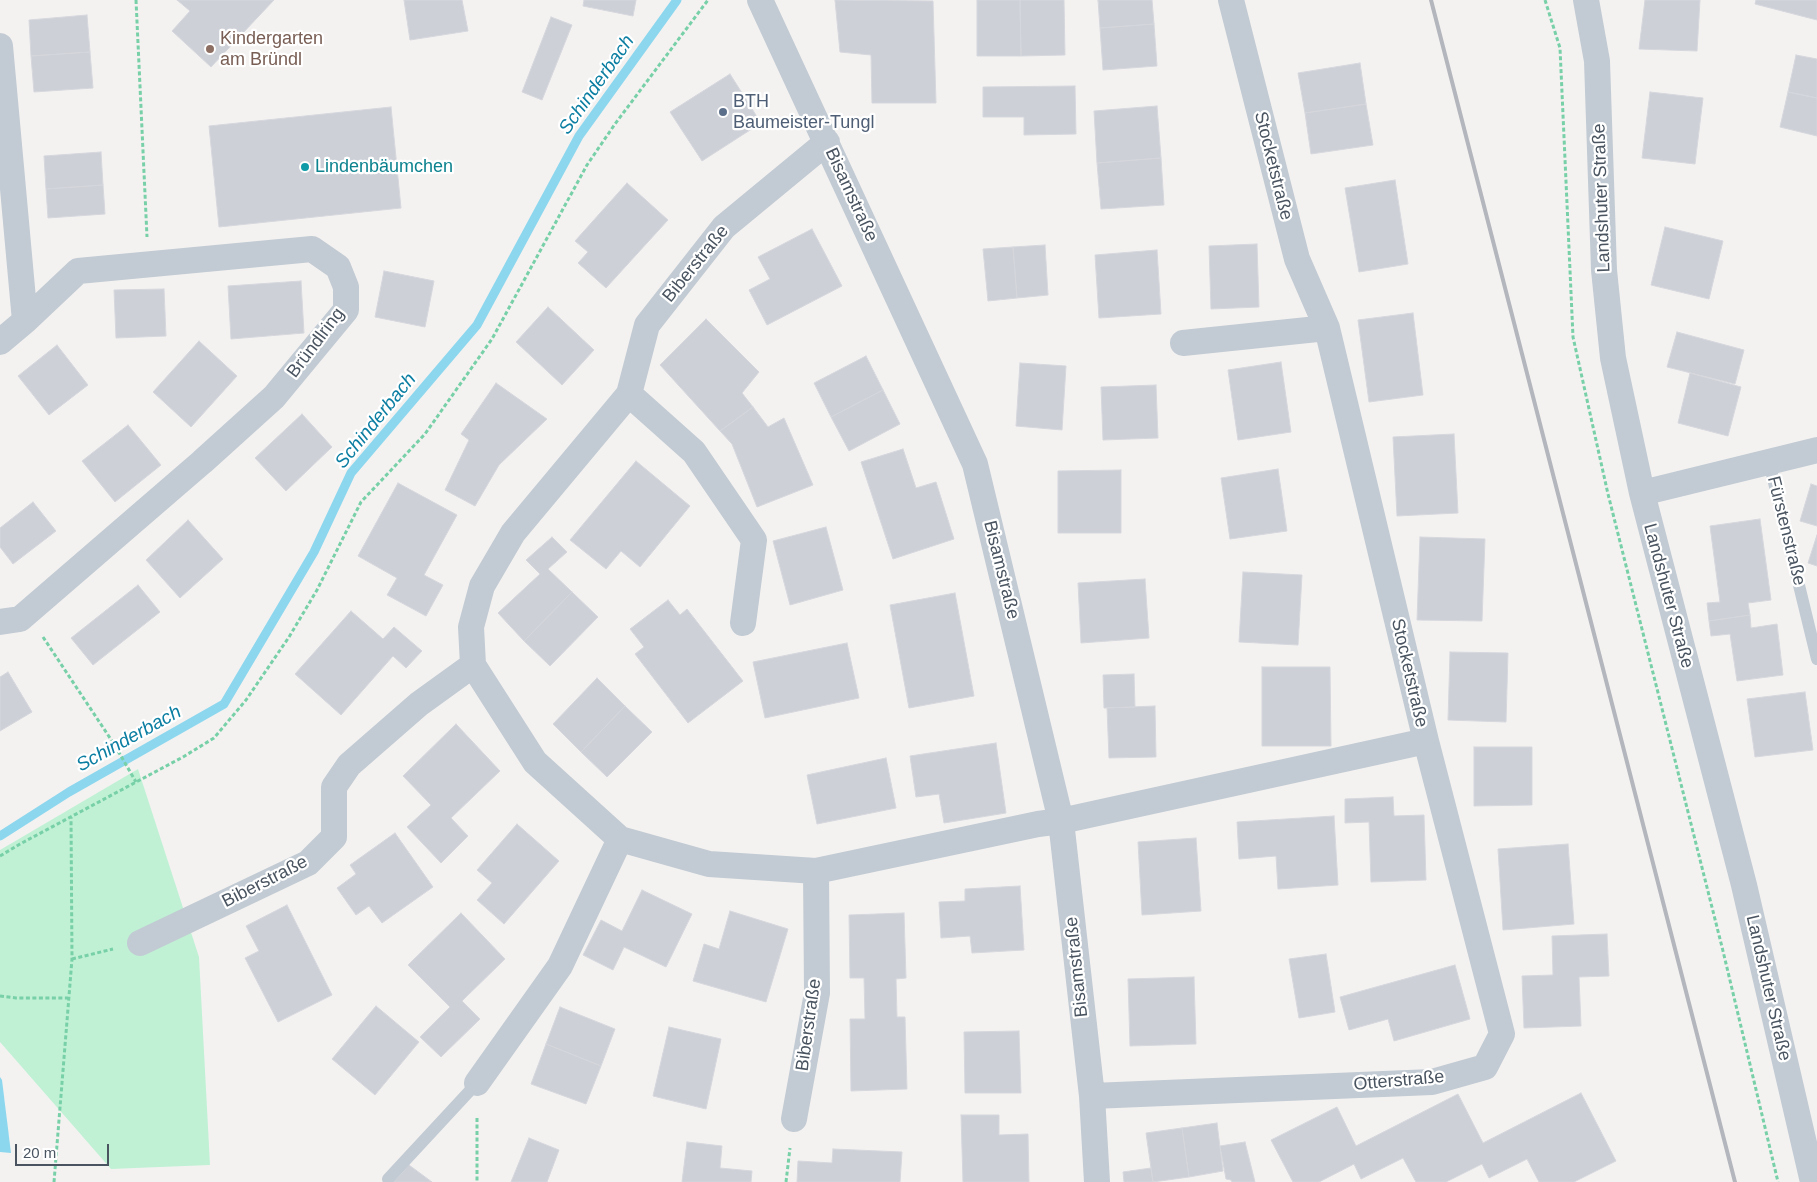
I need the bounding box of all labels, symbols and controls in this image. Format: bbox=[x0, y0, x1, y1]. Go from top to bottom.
place label: Kindergarten am Bründl bbox=[220, 28, 323, 70]
water label: Schinderbach bbox=[554, 31, 640, 139]
marker: Kindergarten am Bründl bbox=[204, 43, 216, 55]
place label: BTH Baumeister-Tungl bbox=[733, 91, 874, 134]
marker: BTH Baumeister-Tungl bbox=[717, 106, 729, 118]
street label: Stocketstraße bbox=[1249, 110, 1297, 222]
street label: Landshuter Straße bbox=[1589, 123, 1615, 273]
street label: Bisamstraße bbox=[820, 145, 882, 245]
place label: Lindenbäumchen bbox=[315, 156, 453, 178]
marker: Lindenbäumchen bbox=[299, 161, 311, 173]
street label: Biberstraße bbox=[658, 221, 734, 307]
street label: Bründlring bbox=[283, 304, 349, 382]
water label: Schinderbach bbox=[331, 369, 421, 473]
street label: Fürstenstraße bbox=[1762, 474, 1810, 588]
street label: Bisamstraße bbox=[978, 518, 1024, 622]
street label: Landshuter Straße bbox=[1638, 521, 1698, 671]
street label: Stocketstraße bbox=[1386, 616, 1432, 730]
water label: Schinderbach bbox=[73, 701, 185, 777]
street label: Biberstraße bbox=[219, 851, 311, 913]
street label: Landshuter Straße bbox=[1741, 913, 1795, 1063]
street label: Bisamstraße bbox=[1061, 916, 1093, 1018]
street label: Biberstraße bbox=[792, 977, 826, 1073]
street label: Otterstraße bbox=[1353, 1066, 1445, 1096]
scale bar bbox=[18, 1134, 111, 1166]
text: 20 m bbox=[23, 1144, 56, 1161]

